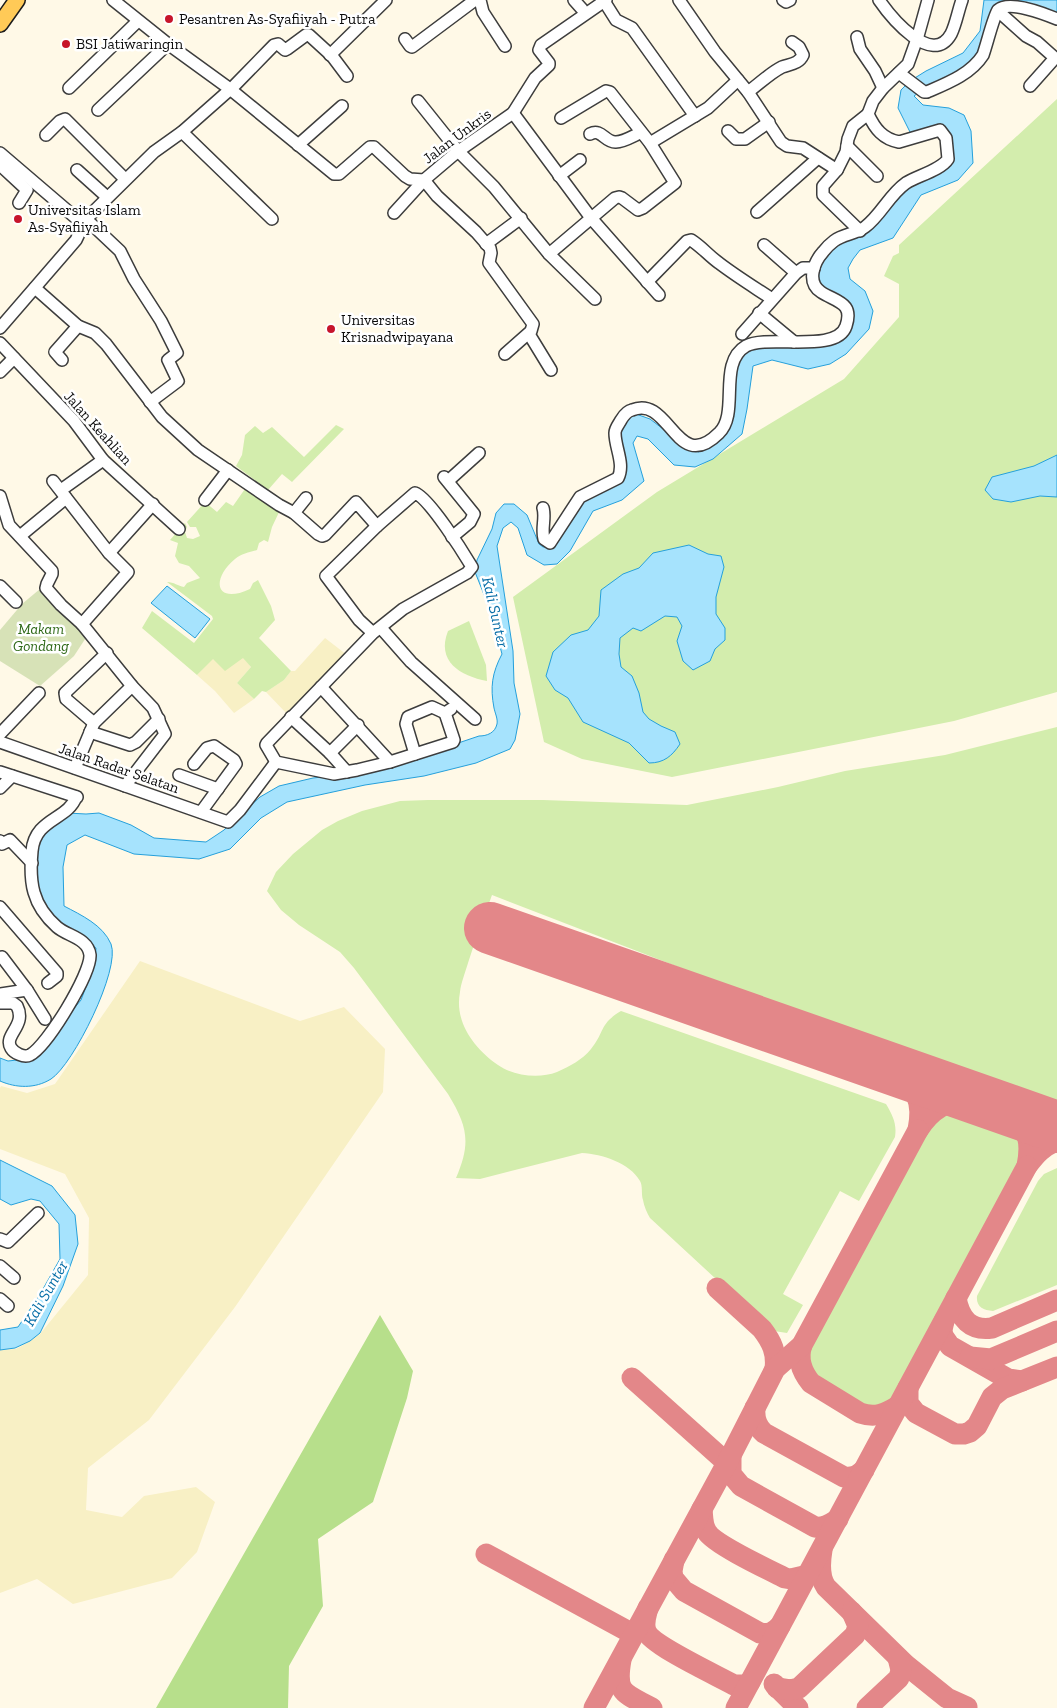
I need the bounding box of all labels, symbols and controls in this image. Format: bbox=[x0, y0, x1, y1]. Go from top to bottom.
place label: Pesantren As-Syafiiyah - Putra bbox=[179, 10, 375, 28]
marker: Pesantren As-Syafiiyah - Putra bbox=[163, 13, 175, 25]
place label: BSI Jatiwaringin bbox=[76, 35, 184, 53]
marker: BSI Jatiwaringin bbox=[60, 38, 72, 50]
street label: Jalan Unkris bbox=[419, 104, 495, 168]
place label: Universitas Islam As-Syafiiyah bbox=[28, 201, 141, 236]
marker: Universitas Islam As-Syafiiyah bbox=[12, 213, 24, 225]
place label: Universitas Krisnadwipayana bbox=[341, 311, 453, 346]
marker: Universitas Krisnadwipayana bbox=[325, 323, 337, 335]
street label: Jalan Keahlian bbox=[60, 387, 136, 469]
water label: Kali Sunter bbox=[478, 575, 513, 650]
park label: Makam Gondang bbox=[13, 620, 69, 655]
street label: Jalan Radar Selatan bbox=[56, 739, 182, 797]
water label: Kali Sunter bbox=[19, 1257, 72, 1329]

